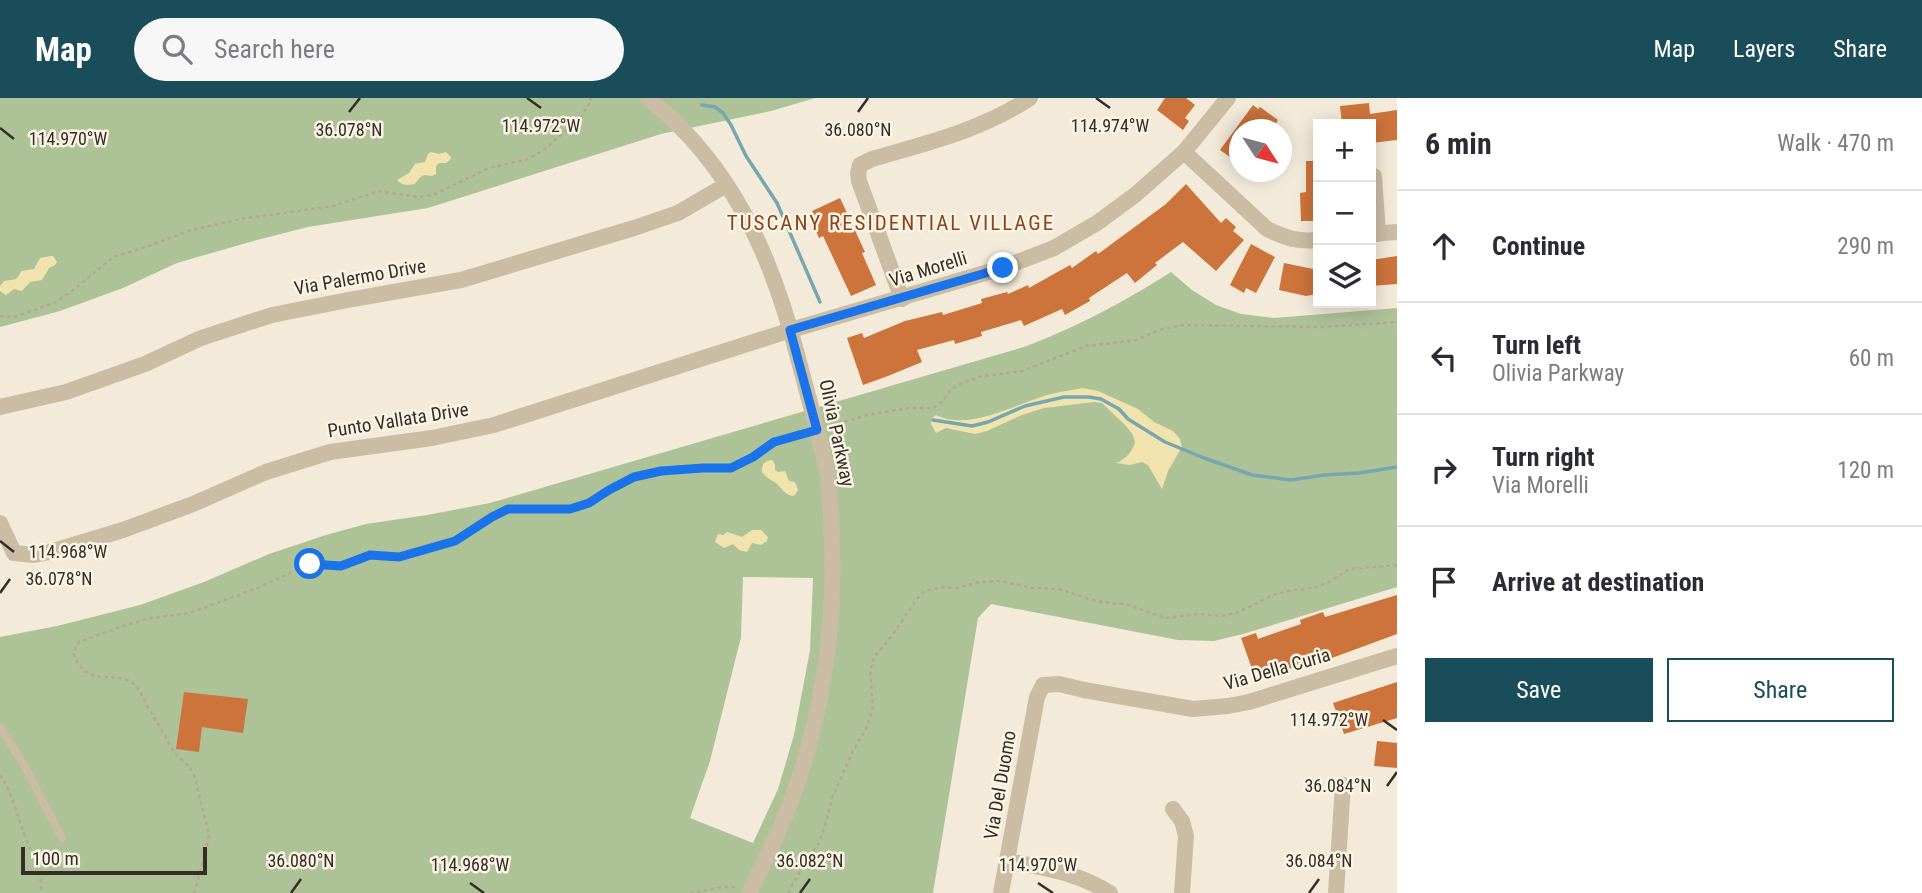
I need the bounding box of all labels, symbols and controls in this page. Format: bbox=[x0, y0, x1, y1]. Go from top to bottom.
search box bbox=[134, 18, 624, 81]
text: Map bbox=[35, 30, 92, 69]
icon: search bbox=[158, 30, 196, 68]
text: Search here bbox=[214, 34, 335, 64]
text: Map bbox=[1654, 35, 1695, 63]
text: Layers bbox=[1733, 35, 1795, 63]
text: Share bbox=[1833, 35, 1887, 63]
text: 114.972°W bbox=[502, 115, 581, 136]
text: 114.974°W bbox=[1071, 115, 1150, 136]
text: 36.078°N bbox=[315, 119, 383, 140]
text: 36.080°N bbox=[824, 119, 892, 140]
north arrow bbox=[1229, 119, 1292, 182]
map controls bbox=[1313, 119, 1376, 308]
button: + bbox=[1313, 119, 1376, 182]
text: 6 min bbox=[1425, 126, 1492, 161]
text: 114.970°W bbox=[29, 128, 108, 149]
text: Walk · 470 m bbox=[1777, 130, 1894, 157]
button: − bbox=[1313, 182, 1376, 245]
district label: TUSCANY RESIDENTIAL VILLAGE bbox=[727, 211, 1055, 235]
icon: ahead bbox=[1425, 227, 1463, 265]
text: Continue bbox=[1492, 231, 1585, 261]
text: 290 m bbox=[1837, 233, 1894, 260]
button: layers bbox=[1313, 245, 1376, 308]
street label: Via Morelli bbox=[886, 246, 970, 292]
route end bbox=[987, 252, 1018, 283]
street label: Via Palermo Drive bbox=[292, 254, 428, 300]
text: Turn left bbox=[1492, 330, 1581, 360]
icon: left bbox=[1425, 339, 1463, 377]
text: 60 m bbox=[1849, 345, 1894, 372]
text: Olivia Parkway bbox=[1492, 360, 1624, 387]
street label: Olivia Parkway bbox=[814, 377, 860, 489]
street label: Punto Vallata Drive bbox=[326, 397, 470, 442]
text: Turn right bbox=[1492, 442, 1594, 472]
icon: right bbox=[1425, 451, 1463, 489]
text: 120 m bbox=[1837, 457, 1894, 484]
text: Via Morelli bbox=[1492, 472, 1589, 499]
text: 114.968°W bbox=[29, 541, 108, 562]
route start bbox=[294, 548, 325, 579]
icon: arrive bbox=[1425, 563, 1463, 601]
text: Arrive at destination bbox=[1492, 567, 1704, 597]
text: 36.078°N bbox=[25, 568, 93, 589]
street label: Via Della Curia bbox=[1221, 643, 1333, 695]
button: Save bbox=[1425, 658, 1653, 722]
button: Share bbox=[1667, 658, 1894, 722]
text: 114.972°W bbox=[1290, 709, 1369, 730]
street label: Via Del Duomo bbox=[979, 729, 1021, 841]
text: 36.084°N bbox=[1304, 775, 1372, 796]
scale bar bbox=[21, 844, 206, 876]
text: 100 m bbox=[32, 847, 79, 870]
text: 36.080°N bbox=[267, 850, 335, 871]
text: 36.082°N bbox=[776, 850, 844, 871]
text: 36.084°N bbox=[1285, 850, 1353, 871]
text: 114.968°W bbox=[431, 854, 510, 875]
text: 114.970°W bbox=[999, 854, 1078, 875]

